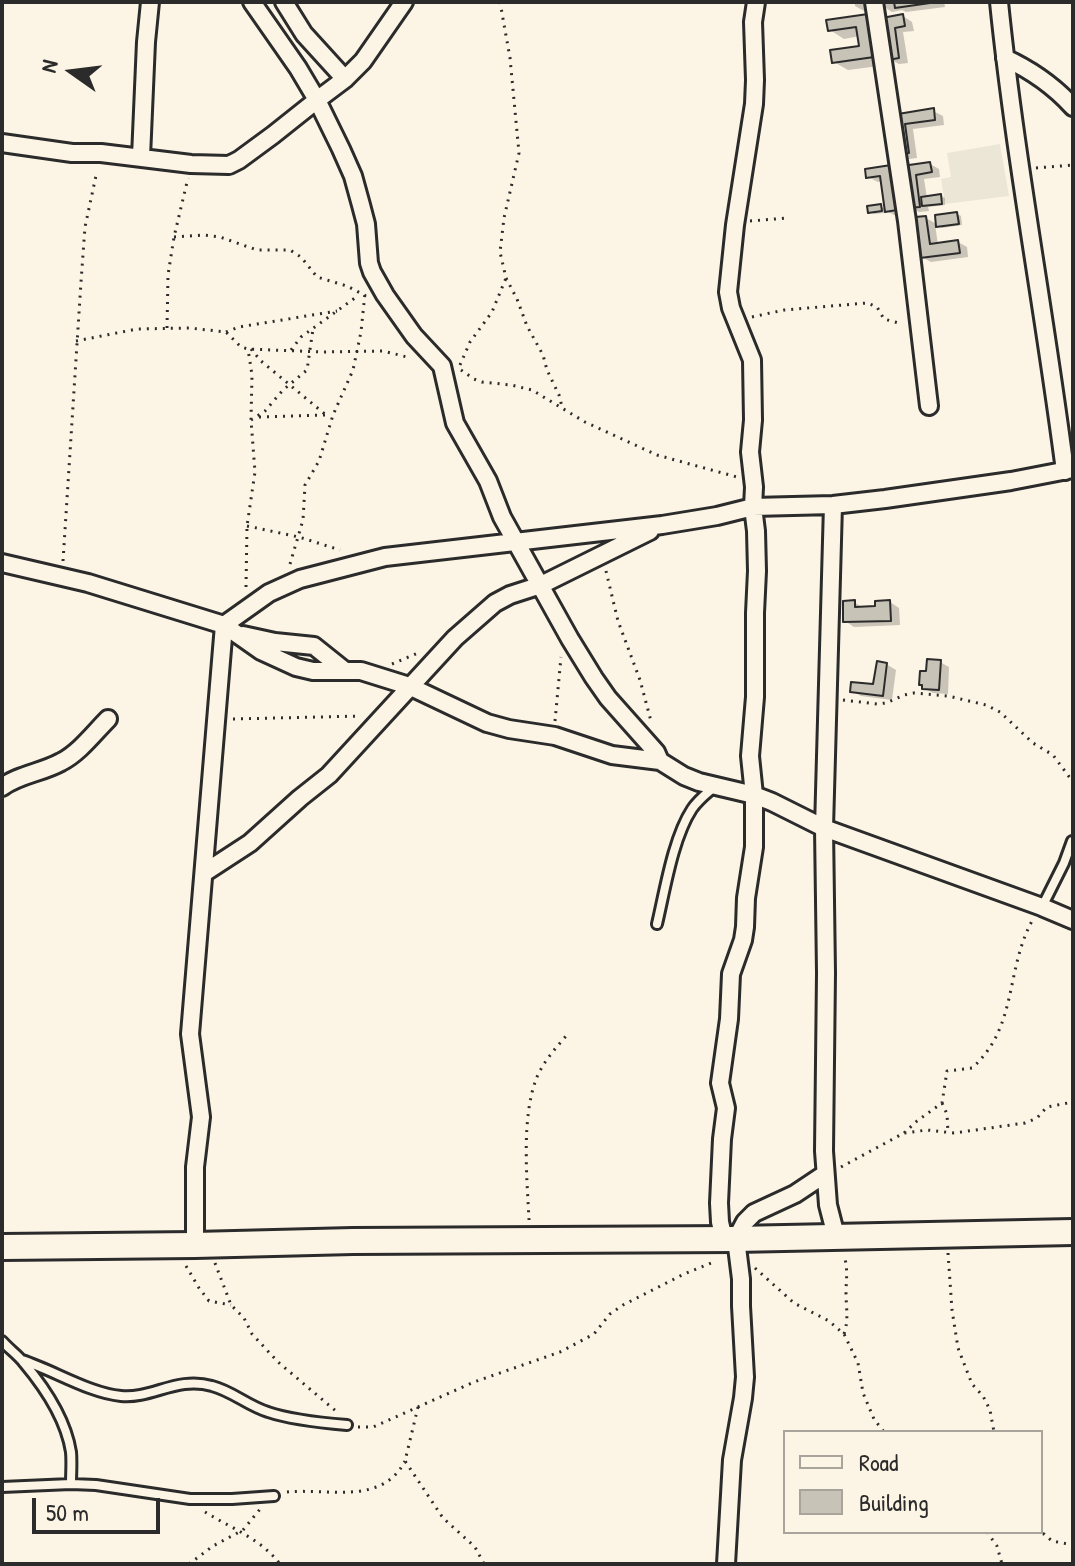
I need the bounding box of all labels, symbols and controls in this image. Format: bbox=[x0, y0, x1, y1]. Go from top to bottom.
north arrow bbox=[32, 32, 112, 112]
text: N bbox=[33, 57, 65, 76]
legend bbox=[783, 1430, 1043, 1534]
text: Road bbox=[859, 1446, 898, 1478]
scale bar bbox=[36, 1482, 164, 1532]
text: Building bbox=[859, 1486, 929, 1518]
text: 50 m bbox=[46, 1496, 89, 1528]

